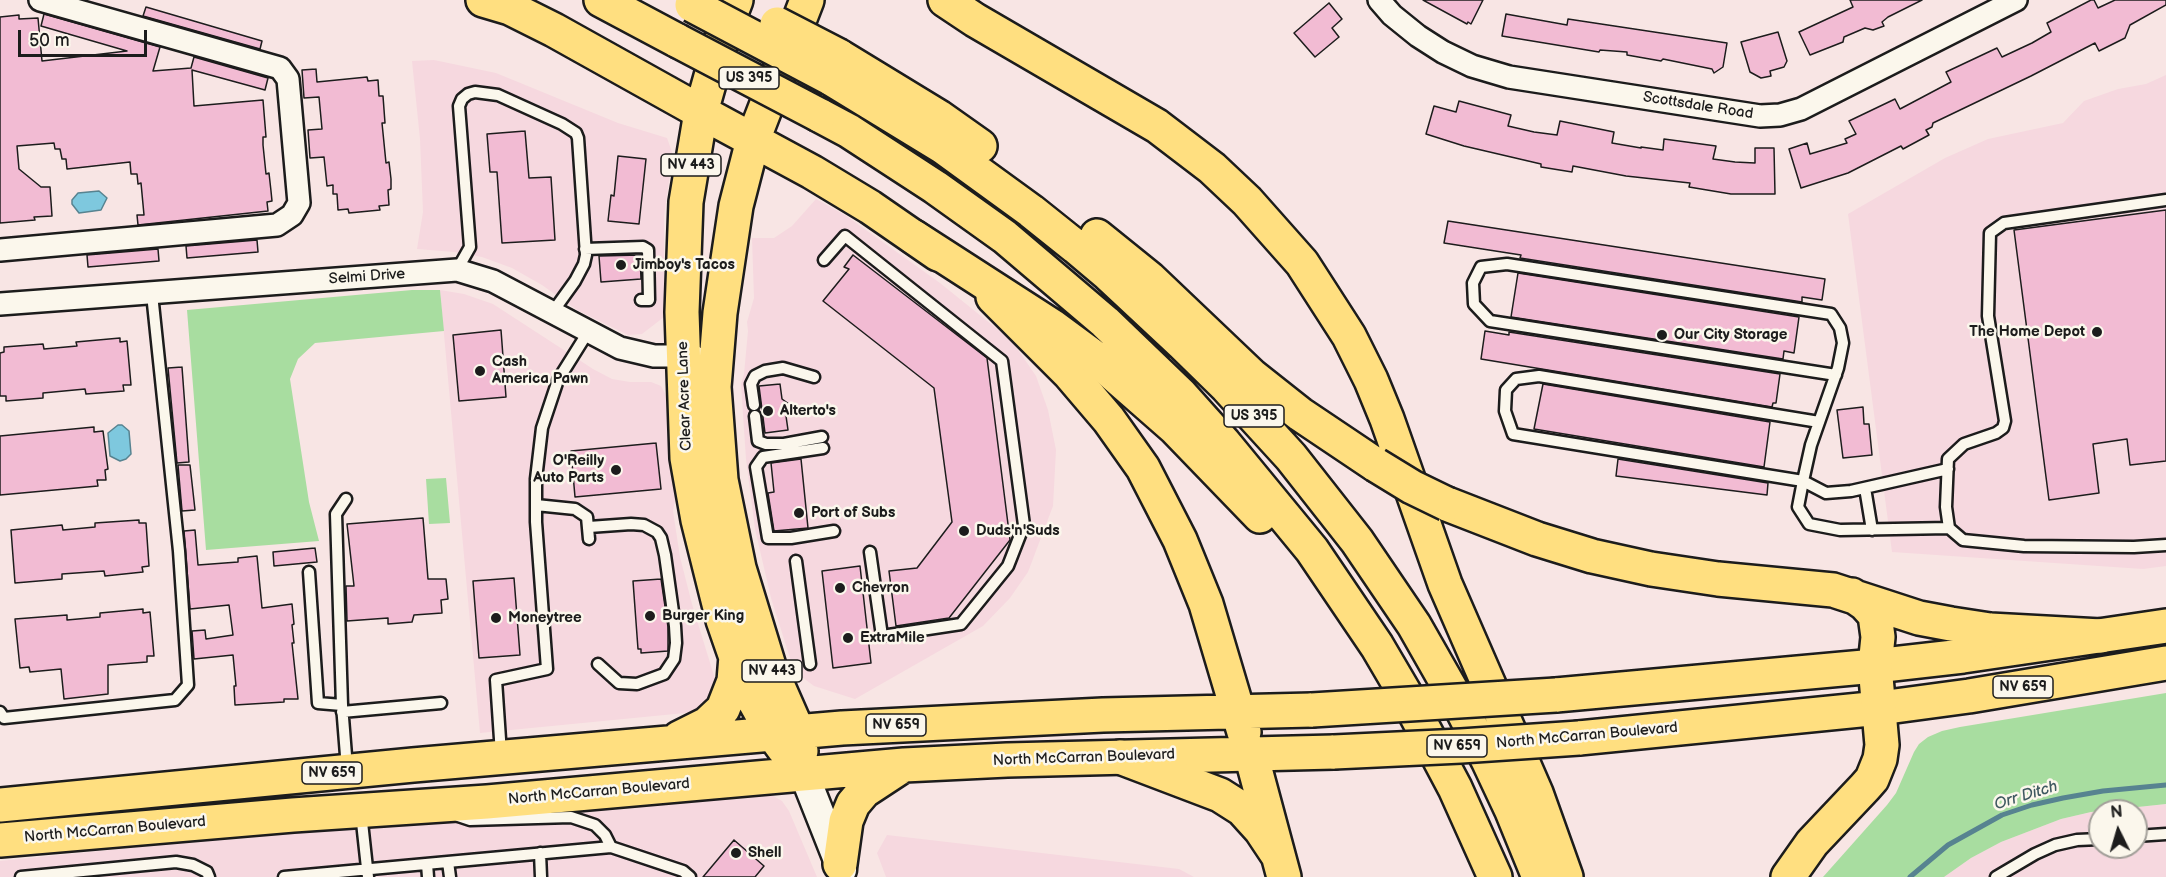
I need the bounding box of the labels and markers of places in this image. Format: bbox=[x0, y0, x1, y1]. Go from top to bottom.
place label: Jimboy's Tacos bbox=[633, 256, 735, 274]
marker: Jimboy's Tacos bbox=[614, 258, 628, 272]
place label: The Home Depot bbox=[1969, 323, 2085, 341]
marker: The Home Depot bbox=[2090, 325, 2104, 339]
place label: Our City Storage bbox=[1674, 326, 1787, 344]
marker: Our City Storage bbox=[1655, 328, 1669, 342]
place label: Cash America Pawn bbox=[492, 353, 588, 388]
marker: Cash America Pawn bbox=[473, 364, 487, 378]
place label: Alterto's bbox=[780, 402, 836, 420]
marker: Alterto's bbox=[761, 404, 775, 418]
place label: O'Reilly Auto Parts bbox=[533, 452, 604, 487]
marker: O'Reilly Auto Parts bbox=[609, 463, 623, 477]
place label: Port of Subs bbox=[811, 504, 895, 522]
marker: Port of Subs bbox=[792, 506, 806, 520]
place label: Duds'n'Suds bbox=[976, 522, 1060, 540]
marker: Duds'n'Suds bbox=[957, 524, 971, 538]
place label: Chevron bbox=[852, 579, 909, 597]
marker: Chevron bbox=[833, 581, 847, 595]
place label: Burger King bbox=[662, 607, 744, 625]
place label: Moneytree bbox=[508, 609, 582, 627]
marker: Burger King bbox=[643, 609, 657, 623]
marker: Moneytree bbox=[489, 611, 503, 625]
place label: ExtraMile bbox=[860, 629, 925, 647]
marker: ExtraMile bbox=[841, 631, 855, 645]
place label: Shell bbox=[748, 844, 781, 862]
marker: Shell bbox=[729, 846, 743, 860]

